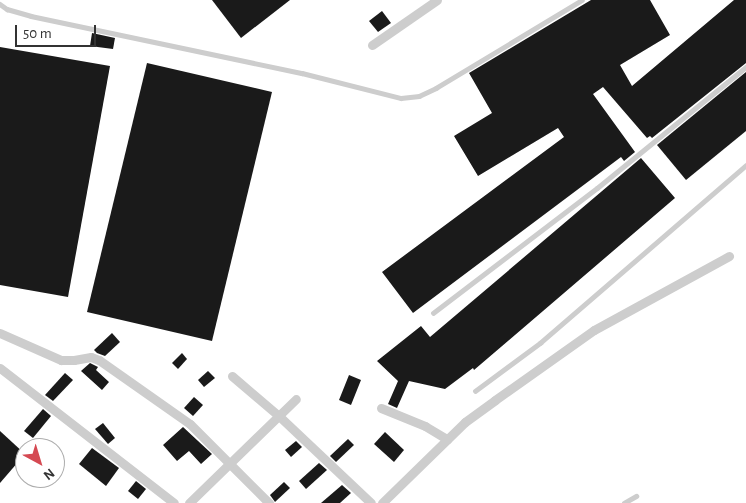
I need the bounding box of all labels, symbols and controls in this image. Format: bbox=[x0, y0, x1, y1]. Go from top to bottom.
scale bar bbox=[18, 15, 99, 47]
text: 50 m bbox=[23, 26, 52, 41]
north arrow bbox=[15, 438, 65, 488]
text: N bbox=[41, 465, 57, 482]

